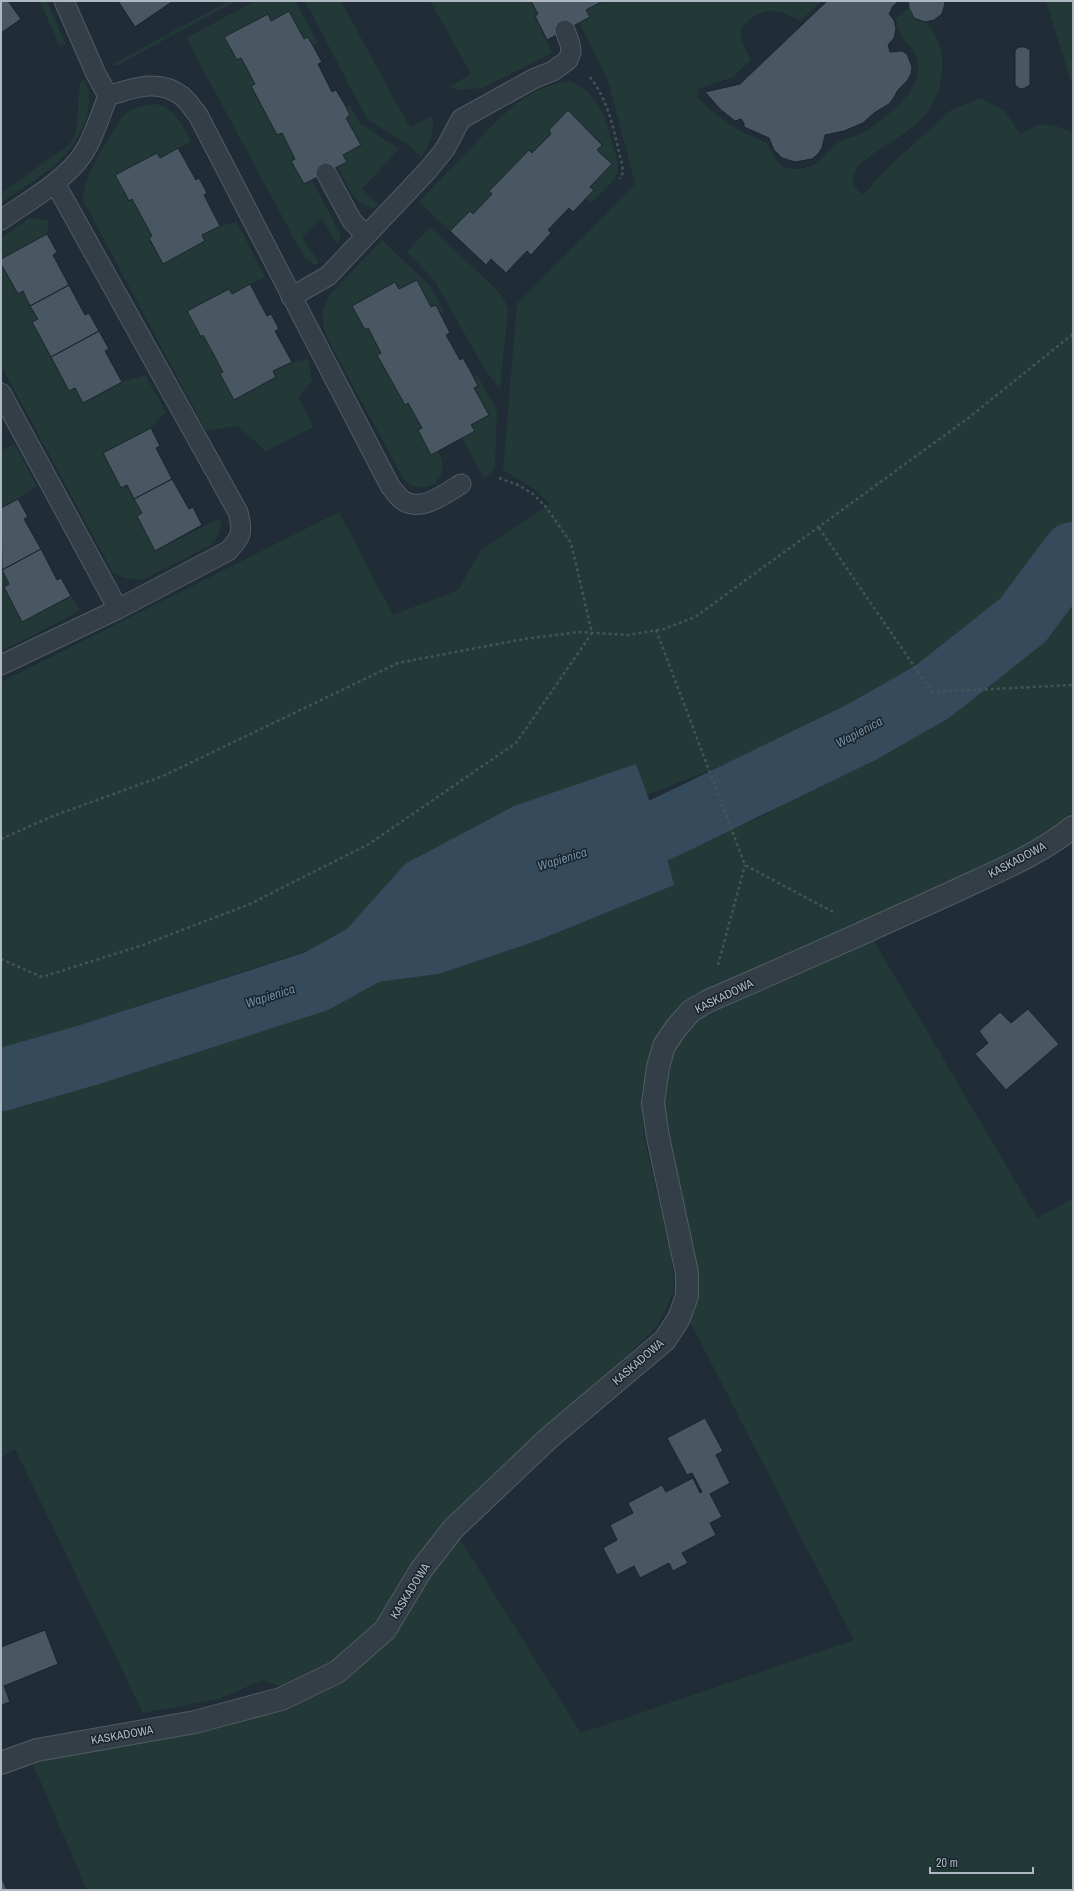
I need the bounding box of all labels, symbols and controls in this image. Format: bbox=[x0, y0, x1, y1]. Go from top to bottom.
water label: Wapienica bbox=[833, 713, 885, 751]
street label: KASKADOWA bbox=[985, 838, 1049, 882]
water label: Wapienica bbox=[535, 843, 589, 875]
street label: KASKADOWA bbox=[692, 975, 756, 1017]
water label: Wapienica bbox=[243, 980, 297, 1012]
street label: KASKADOWA bbox=[609, 1335, 667, 1389]
street label: KASKADOWA bbox=[387, 1560, 434, 1622]
street label: KASKADOWA bbox=[90, 1722, 155, 1748]
scale bar bbox=[930, 1849, 1033, 1875]
text: 20 m bbox=[936, 1855, 958, 1871]

